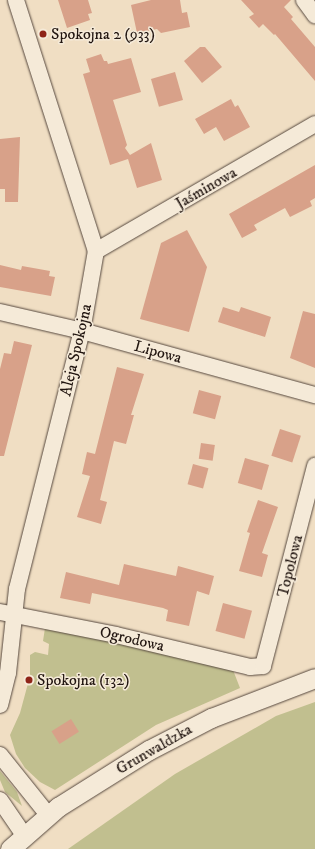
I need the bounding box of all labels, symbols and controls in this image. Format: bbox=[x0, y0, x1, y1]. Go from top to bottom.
place label: Spokojna 2 (933) bbox=[51, 24, 155, 44]
marker: Spokojna 2 (933) bbox=[38, 29, 48, 39]
street label: Jaśminowa bbox=[172, 163, 240, 213]
street label: Aleja Spokojna bbox=[56, 302, 96, 398]
street label: Lipowa bbox=[132, 336, 184, 368]
street label: Topolowa bbox=[273, 533, 307, 599]
street label: Ogrodowa bbox=[98, 622, 166, 656]
place label: Spokojna (132) bbox=[37, 670, 130, 690]
marker: Spokojna (132) bbox=[24, 675, 34, 685]
street label: Grunwaldzka bbox=[113, 720, 195, 778]

